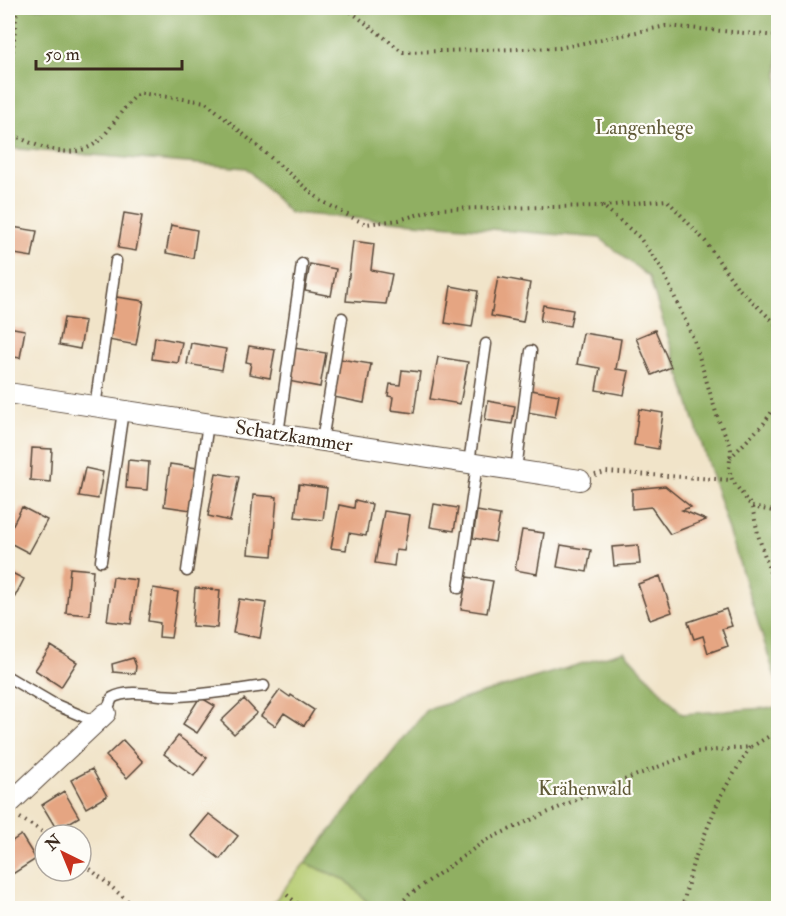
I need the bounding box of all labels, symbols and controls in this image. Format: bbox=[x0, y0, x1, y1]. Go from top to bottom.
scale bar bbox=[36, 33, 182, 71]
text: 50 m bbox=[45, 43, 80, 66]
park label: Langenhege bbox=[595, 115, 693, 140]
street label: Schatzkammer bbox=[234, 414, 355, 458]
park label: Krähenwald bbox=[538, 776, 632, 801]
north arrow bbox=[33, 823, 93, 883]
text: N bbox=[41, 830, 66, 856]

